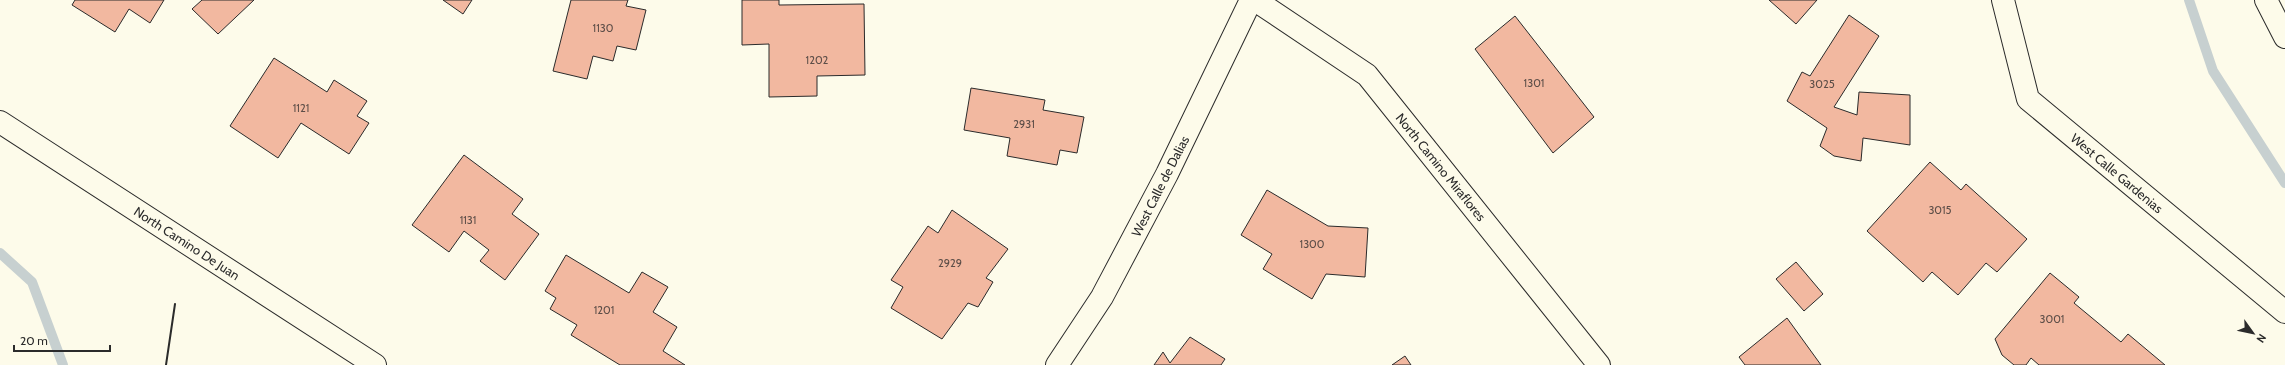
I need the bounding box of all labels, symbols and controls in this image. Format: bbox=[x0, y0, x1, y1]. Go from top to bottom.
house number: 1130 bbox=[593, 21, 614, 35]
house number: 1202 bbox=[806, 53, 829, 67]
house number: 1301 bbox=[1524, 76, 1544, 90]
house number: 3025 bbox=[1809, 77, 1835, 91]
house number: 1121 bbox=[293, 101, 309, 115]
street label: North Camino Miraflores bbox=[1393, 110, 1490, 225]
house number: 2931 bbox=[1013, 117, 1035, 131]
street label: West Calle Gardenias bbox=[2068, 130, 2167, 217]
street label: West Calle de Dalias bbox=[1128, 132, 1193, 239]
street label: North Camino De Juan bbox=[131, 203, 243, 283]
house number: 3015 bbox=[1928, 203, 1952, 217]
house number: 1131 bbox=[460, 213, 476, 227]
house number: 1300 bbox=[1300, 237, 1325, 251]
house number: 2929 bbox=[938, 256, 962, 270]
house number: 1201 bbox=[594, 303, 614, 317]
house number: 3001 bbox=[2040, 312, 2064, 326]
north arrow bbox=[2233, 313, 2273, 353]
scale bar bbox=[14, 327, 110, 353]
text: N bbox=[2253, 331, 2269, 346]
text: 20 m bbox=[20, 333, 48, 348]

